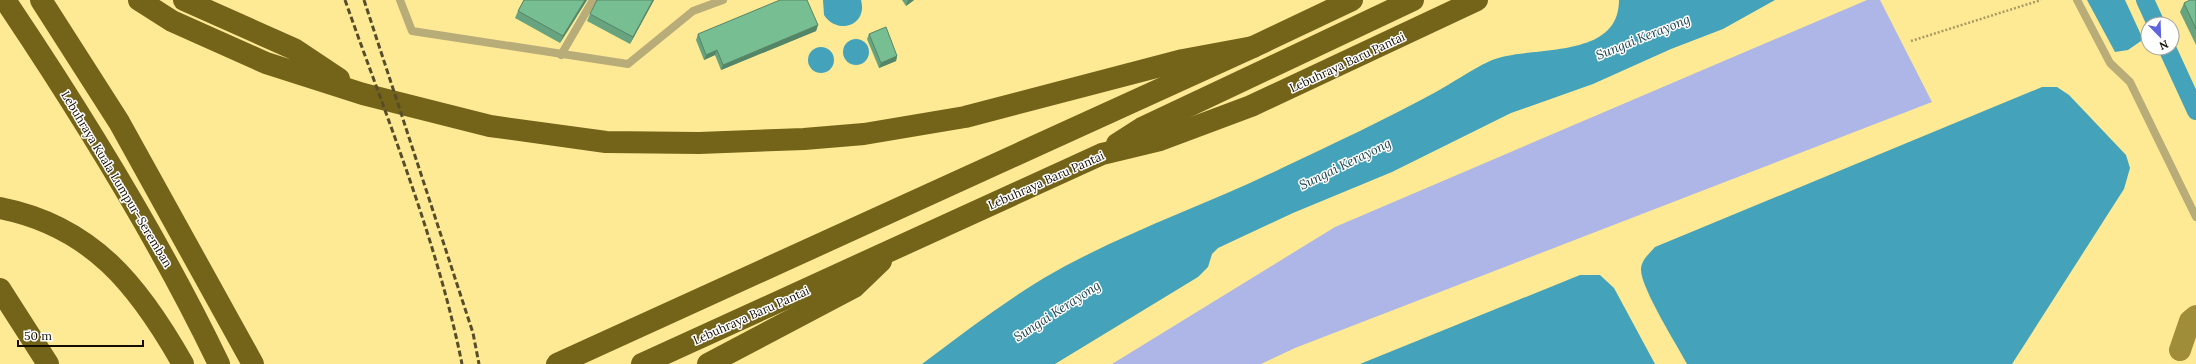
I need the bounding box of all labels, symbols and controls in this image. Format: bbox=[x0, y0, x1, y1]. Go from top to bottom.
water label: Sungai Kerayong bbox=[1593, 10, 1693, 64]
north arrow bbox=[2140, 16, 2180, 56]
street label: Lebuhraya Baru Pantai bbox=[1287, 29, 1407, 95]
text: N bbox=[2157, 37, 2171, 54]
street label: Lebuhraya Kuala Lumpur–Seremban bbox=[58, 88, 176, 270]
water label: Sungai Kerayong bbox=[1296, 134, 1394, 194]
street label: Lebuhraya Baru Pantai bbox=[986, 148, 1106, 212]
water label: Sungai Kerayong bbox=[1010, 277, 1104, 345]
street label: Lebuhraya Baru Pantai bbox=[691, 283, 811, 347]
scale bar bbox=[18, 322, 143, 348]
text: 50 m bbox=[24, 328, 52, 343]

